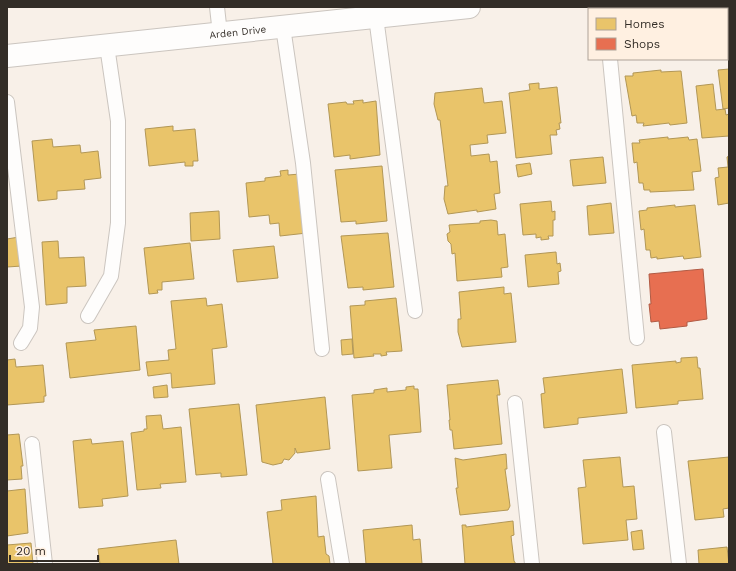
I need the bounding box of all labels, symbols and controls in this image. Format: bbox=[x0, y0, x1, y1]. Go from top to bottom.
legend bbox=[588, 8, 728, 60]
text: Homes bbox=[624, 17, 665, 31]
street label: Arden Drive bbox=[209, 24, 267, 41]
text: Shops bbox=[624, 37, 660, 51]
scale bar bbox=[10, 537, 98, 563]
text: 20 m bbox=[16, 544, 46, 558]

